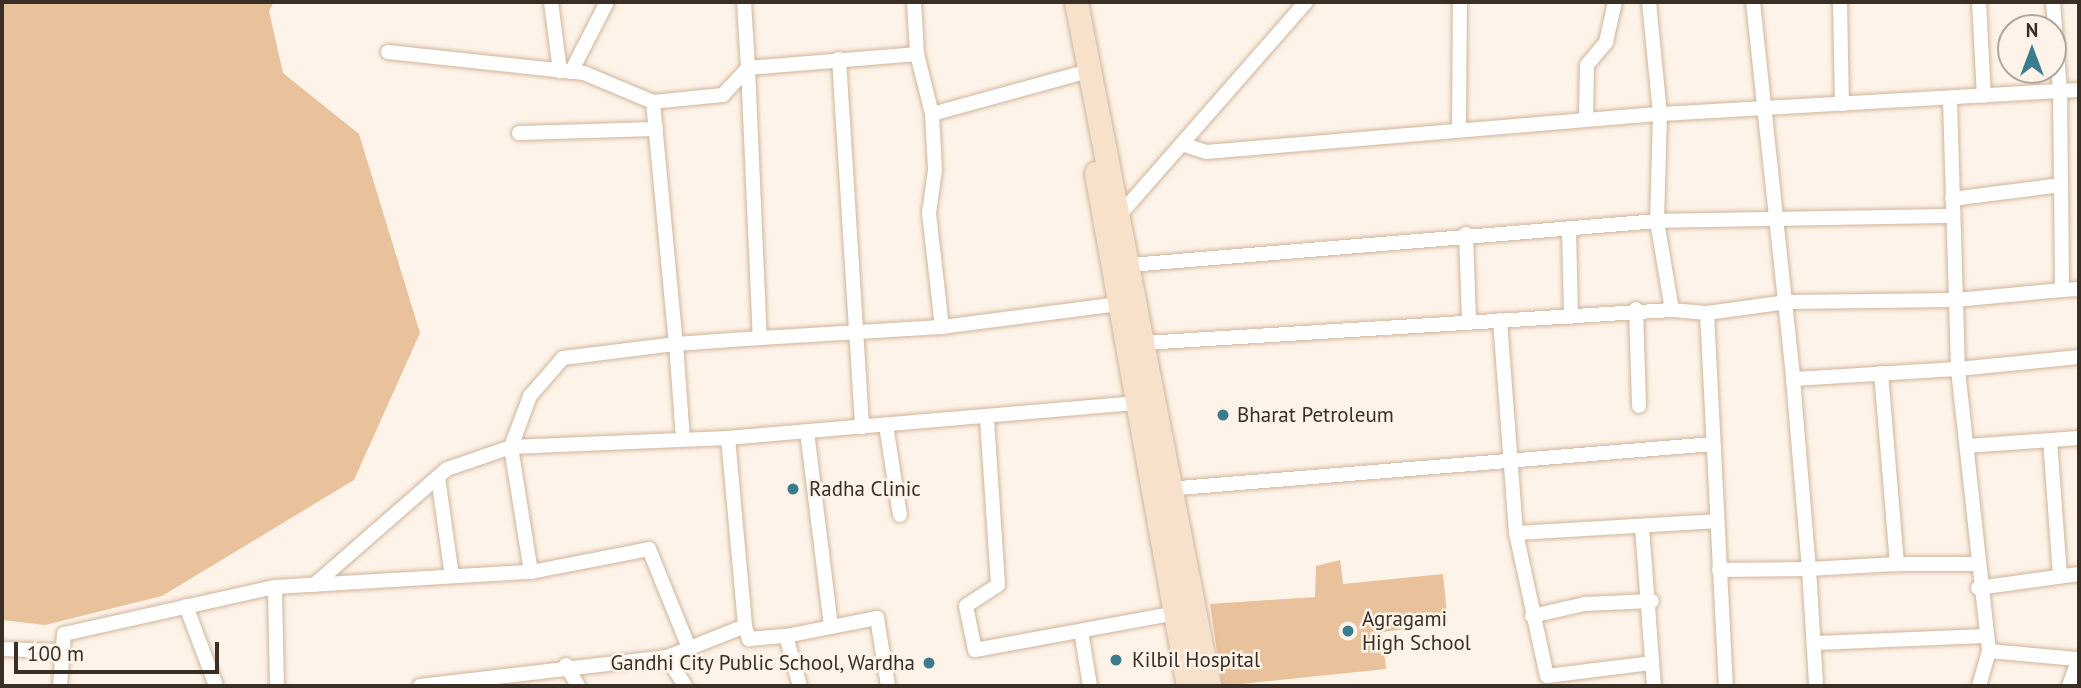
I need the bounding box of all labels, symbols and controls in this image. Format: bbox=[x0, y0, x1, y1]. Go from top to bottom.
north arrow bbox=[1997, 14, 2067, 84]
text: N bbox=[2026, 18, 2038, 42]
place label: Bharat Petroleum bbox=[1237, 402, 1394, 428]
marker: Bharat Petroleum bbox=[1215, 407, 1231, 423]
place label: Radha Clinic bbox=[809, 476, 921, 502]
marker: Radha Clinic bbox=[783, 479, 803, 499]
place label: Agragami High School bbox=[1362, 606, 1471, 656]
marker: Agragami High School bbox=[1340, 623, 1356, 639]
scale bar bbox=[18, 628, 222, 672]
text: 100 m bbox=[27, 640, 84, 667]
place label: Kilbil Hospital bbox=[1132, 647, 1260, 673]
place label: Gandhi City Public School, Wardha bbox=[607, 650, 915, 676]
marker: Kilbil Hospital bbox=[1106, 650, 1126, 670]
marker: Gandhi City Public School, Wardha bbox=[921, 655, 937, 671]

